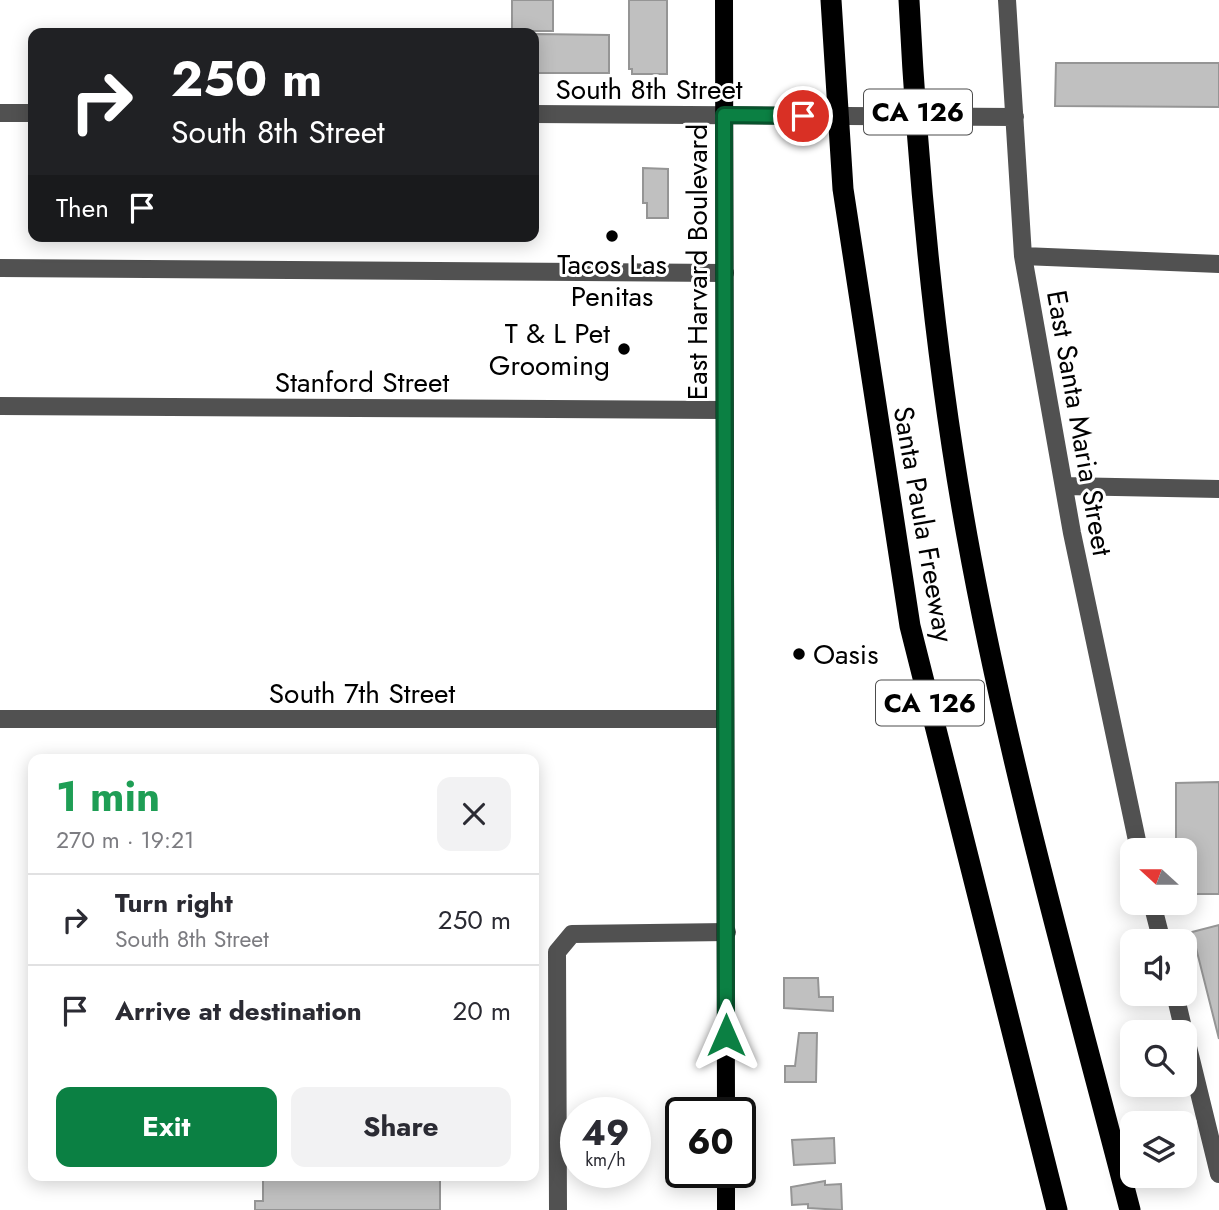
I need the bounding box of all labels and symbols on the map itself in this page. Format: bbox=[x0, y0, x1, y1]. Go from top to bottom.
street label: South 8th Street bbox=[555, 69, 743, 110]
pin bbox=[773, 86, 833, 146]
road number: CA 126 bbox=[864, 90, 972, 134]
street label: East Harvard Boulevard bbox=[677, 124, 718, 400]
marker: Tacos Las Penitas bbox=[604, 228, 620, 244]
place label: Tacos Las Penitas bbox=[557, 244, 667, 317]
street label: East Santa Maria Street bbox=[1036, 287, 1123, 559]
place label: T & L Pet Grooming bbox=[489, 313, 610, 386]
marker: T & L Pet Grooming bbox=[616, 341, 632, 357]
street label: Stanford Street bbox=[275, 362, 449, 403]
street label: Santa Paula Freeway bbox=[883, 403, 965, 646]
place label: Oasis bbox=[813, 634, 878, 675]
marker: Oasis bbox=[791, 646, 807, 662]
street label: South 7th Street bbox=[269, 673, 456, 714]
road number: CA 126 bbox=[876, 680, 984, 726]
north arrow bbox=[1120, 838, 1197, 915]
position arrow bbox=[689, 998, 763, 1072]
speed limit sign: 60 bbox=[665, 1097, 756, 1188]

